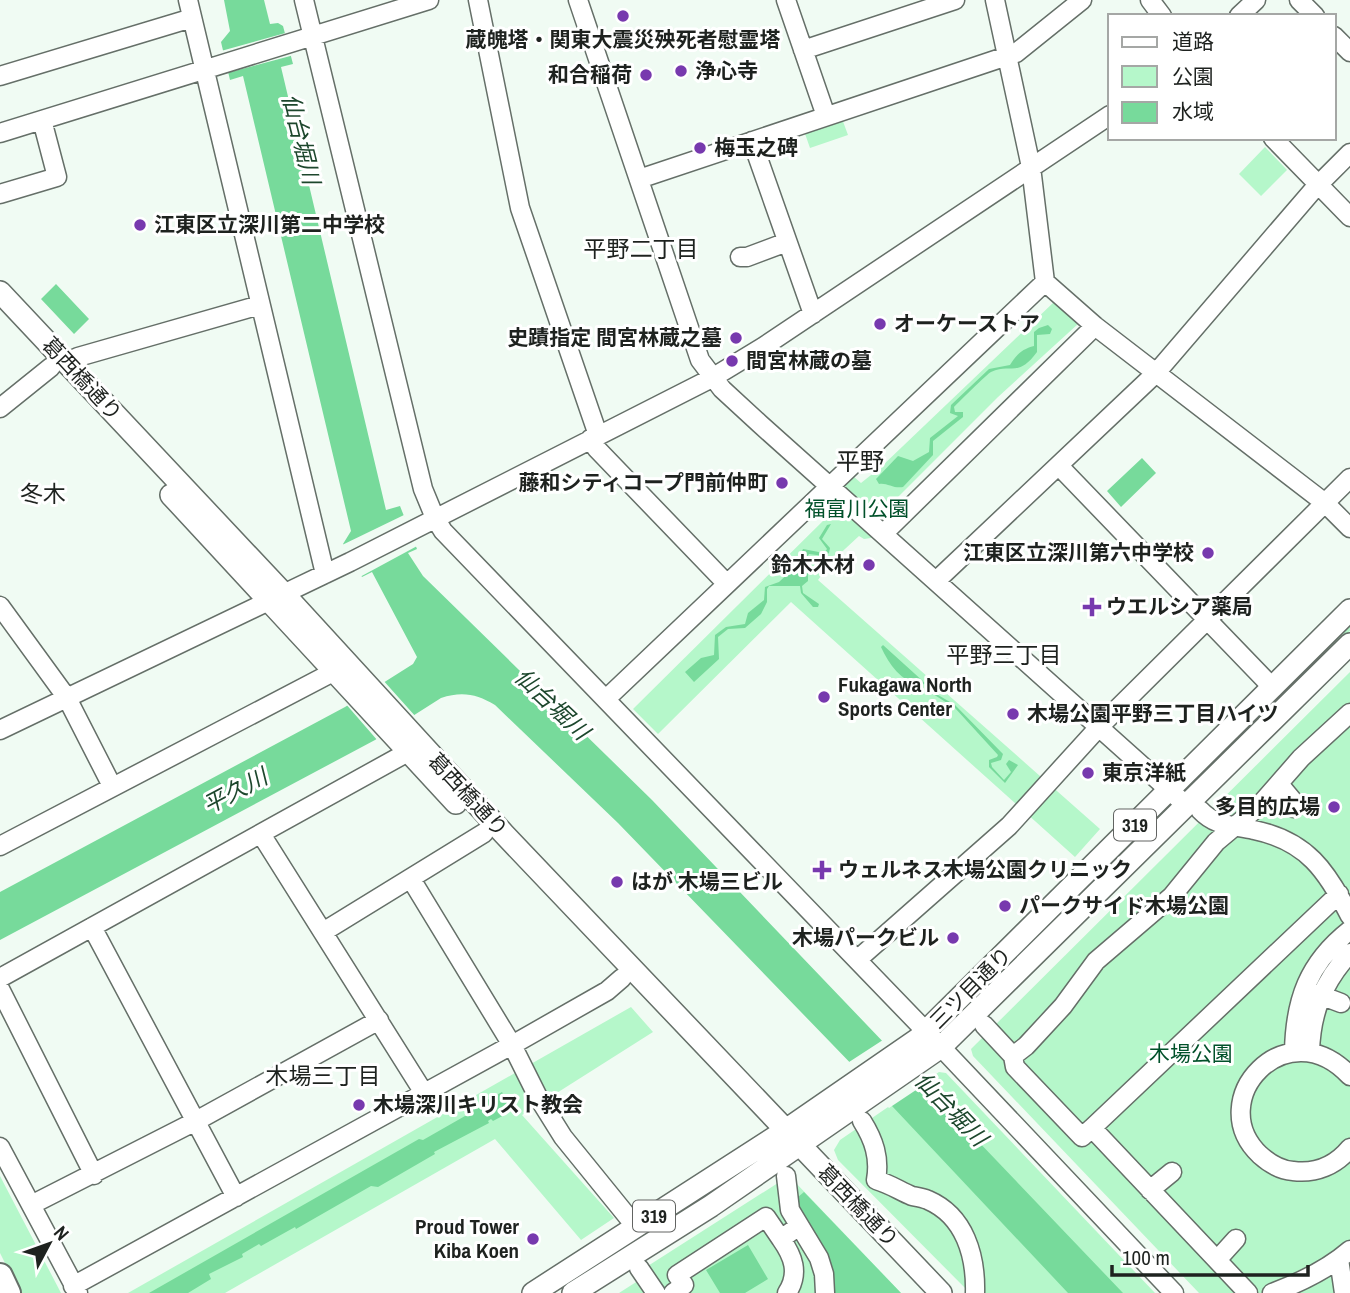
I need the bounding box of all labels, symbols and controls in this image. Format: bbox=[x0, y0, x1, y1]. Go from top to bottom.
marker: 蔵魄塔・関東大震災殃死者慰霊塔 bbox=[615, 8, 631, 24]
legend bbox=[1108, 14, 1336, 140]
place label: 蔵魄塔・関東大震災殃死者慰霊塔 bbox=[466, 25, 781, 54]
text: 道路 bbox=[1172, 27, 1214, 56]
place label: 浄心寺 bbox=[695, 56, 758, 85]
place label: 和合稲荷 bbox=[548, 60, 632, 89]
text: 公園 bbox=[1172, 62, 1214, 91]
marker: 浄心寺 bbox=[673, 63, 689, 79]
marker: 和合稲荷 bbox=[638, 67, 654, 83]
water label: 仙台堀川 bbox=[275, 90, 328, 190]
text: 水域 bbox=[1172, 97, 1214, 126]
place label: 梅玉之碑 bbox=[714, 133, 798, 162]
marker: 梅玉之碑 bbox=[692, 140, 708, 156]
place label: 江東区立深川第二中学校 bbox=[154, 210, 385, 239]
marker: 江東区立深川第二中学校 bbox=[132, 217, 148, 233]
district label: 平野二丁目 bbox=[584, 233, 699, 264]
place label: オーケーストア bbox=[894, 309, 1040, 338]
marker: オーケーストア bbox=[872, 316, 888, 332]
place label: 史蹟指定 間宮林蔵之墓 bbox=[507, 323, 722, 352]
street label: 葛西橋通り bbox=[36, 330, 129, 427]
marker: 史蹟指定 間宮林蔵之墓 bbox=[728, 330, 744, 346]
place label: 間宮林蔵の墓 bbox=[746, 346, 872, 375]
marker: 間宮林蔵の墓 bbox=[724, 353, 740, 369]
district label: 平野 bbox=[836, 445, 884, 477]
place label: 藤和シティコープ門前仲町 bbox=[519, 468, 768, 497]
marker: 藤和シティコープ門前仲町 bbox=[774, 475, 790, 491]
district label: 冬木 bbox=[20, 478, 66, 509]
park label: 福富川公園 bbox=[805, 494, 910, 523]
place label: 江東区立深川第六中学校 bbox=[963, 538, 1194, 567]
marker: 江東区立深川第六中学校 bbox=[1200, 545, 1216, 561]
place label: 鈴木木材 bbox=[771, 550, 855, 579]
marker: 鈴木木材 bbox=[861, 557, 877, 573]
place label: ウエルシア薬局 bbox=[1106, 592, 1253, 621]
marker: ウエルシア薬局 bbox=[1084, 599, 1100, 615]
district label: 平野三丁目 bbox=[947, 639, 1062, 670]
water label: 仙台堀川 bbox=[508, 661, 599, 748]
place label: Fukagawa North Sports Center bbox=[838, 670, 972, 723]
marker: Fukagawa North Sports Center bbox=[816, 689, 832, 705]
place label: 木場公園平野三丁目ハイツ bbox=[1027, 699, 1279, 728]
marker: 木場公園平野三丁目ハイツ bbox=[1005, 706, 1021, 722]
street label: 葛西橋通り bbox=[422, 746, 515, 843]
place label: 東京洋紙 bbox=[1102, 758, 1186, 787]
water label: 平久川 bbox=[197, 759, 275, 820]
marker: 東京洋紙 bbox=[1080, 765, 1096, 781]
place label: 多目的広場 bbox=[1215, 792, 1320, 821]
marker: 多目的広場 bbox=[1326, 799, 1342, 815]
road number: 319 bbox=[1114, 810, 1156, 840]
place label: ウェルネス木場公園クリニック bbox=[838, 855, 1132, 884]
marker: ウェルネス木場公園クリニック bbox=[812, 860, 832, 880]
place label: はが 木場三ビル bbox=[631, 867, 783, 896]
marker: はが 木場三ビル bbox=[609, 874, 625, 890]
place label: パークサイド木場公園 bbox=[1019, 891, 1229, 920]
marker: パークサイド木場公園 bbox=[997, 898, 1013, 914]
place label: 木場パークビル bbox=[792, 923, 939, 952]
marker: 木場パークビル bbox=[945, 930, 961, 946]
street label: 三ツ目通り bbox=[923, 940, 1018, 1035]
park label: 木場公園 bbox=[1149, 1039, 1233, 1068]
district label: 木場三丁目 bbox=[266, 1060, 381, 1091]
water label: 仙台堀川 bbox=[908, 1065, 997, 1155]
place label: 木場深川キリスト教会 bbox=[373, 1090, 583, 1119]
marker: 木場深川キリスト教会 bbox=[351, 1097, 367, 1113]
street label: 葛西橋通り bbox=[811, 1158, 905, 1253]
road number: 319 bbox=[633, 1200, 675, 1232]
north arrow bbox=[14, 1209, 84, 1279]
place label: Proud Tower Kiba Koen bbox=[415, 1212, 519, 1265]
text: N bbox=[48, 1220, 75, 1246]
marker: Proud Tower Kiba Koen bbox=[525, 1231, 541, 1247]
scale bar bbox=[1112, 1234, 1308, 1278]
text: 100 m bbox=[1122, 1243, 1170, 1272]

